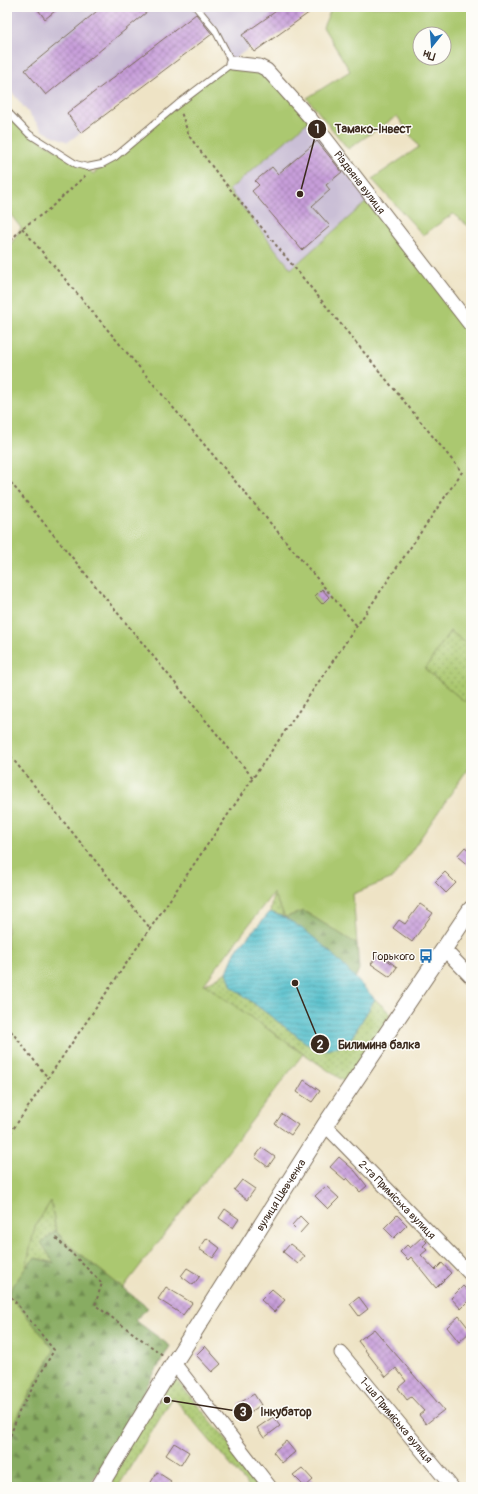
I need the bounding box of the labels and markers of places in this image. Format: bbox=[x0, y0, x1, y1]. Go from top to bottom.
callout: Тамако-Інвест bbox=[307, 117, 420, 141]
bus stop icon: Горького bbox=[418, 948, 434, 964]
place label: Горького bbox=[372, 950, 415, 963]
callout: Билимина балка bbox=[310, 1032, 428, 1056]
callout: Інкубатор bbox=[233, 1400, 320, 1424]

